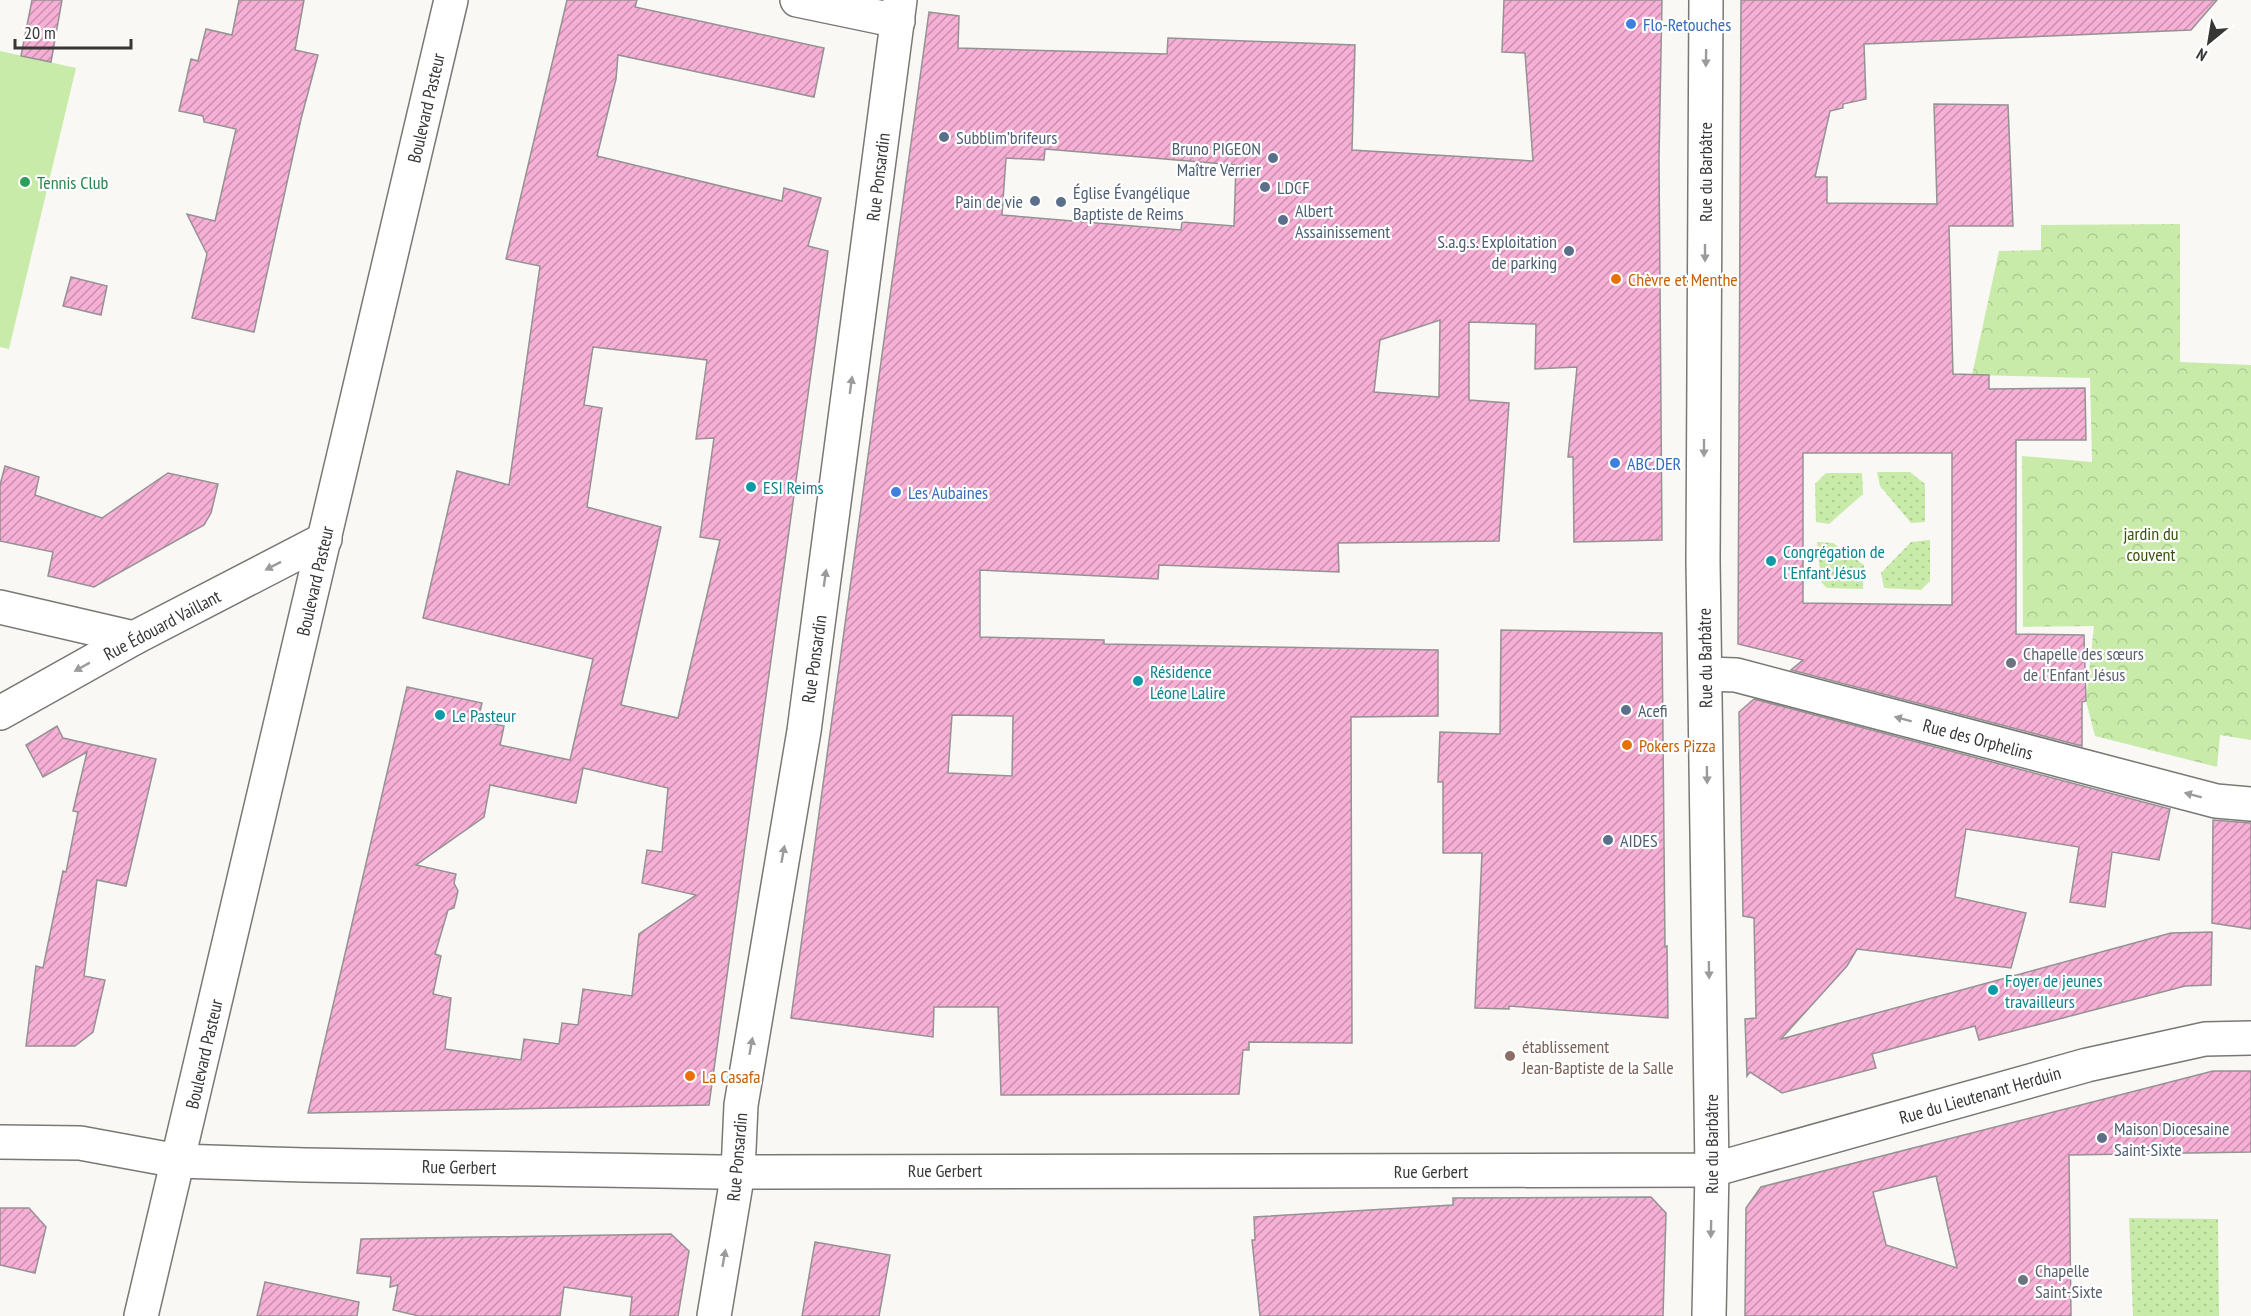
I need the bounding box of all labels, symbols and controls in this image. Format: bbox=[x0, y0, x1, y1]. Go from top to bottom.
scale bar bbox=[15, 12, 130, 50]
north arrow bbox=[2179, 12, 2239, 72]
place label: Flo-Retouches bbox=[1643, 13, 1731, 36]
marker: Flo-Retouches bbox=[1624, 17, 1638, 31]
text: 20 m bbox=[24, 21, 56, 44]
text: N bbox=[2193, 44, 2210, 66]
one-way arrow bbox=[1701, 49, 1711, 68]
street label: Boulevard Pasteur bbox=[402, 51, 450, 165]
street label: Rue du Barbâtre bbox=[1694, 122, 1717, 222]
place label: Subblim’brifeurs bbox=[956, 126, 1057, 149]
marker: Subblim’brifeurs bbox=[937, 130, 951, 144]
street label: Rue Ponsardin bbox=[861, 132, 895, 222]
place label: Bruno PIGEON Maître Verrier bbox=[1172, 137, 1261, 181]
marker: Bruno PIGEON Maître Verrier bbox=[1266, 151, 1280, 165]
place label: Tennis Club bbox=[37, 171, 108, 194]
marker: Tennis Club bbox=[18, 175, 32, 189]
place label: LDCF bbox=[1277, 176, 1310, 199]
marker: LDCF bbox=[1258, 180, 1272, 194]
place label: Église Évangélique Baptiste de Reims bbox=[1073, 181, 1190, 225]
place label: Pain de vie bbox=[955, 190, 1023, 213]
marker: Pain de vie bbox=[1028, 194, 1042, 208]
marker: Église Évangélique Baptiste de Reims bbox=[1054, 195, 1068, 209]
place label: Albert Assainissement bbox=[1295, 199, 1390, 243]
marker: Albert Assainissement bbox=[1276, 213, 1290, 227]
place label: S.a.g.s. Exploitation de parking bbox=[1437, 230, 1557, 274]
marker: S.a.g.s. Exploitation de parking bbox=[1562, 244, 1576, 258]
one-way arrow bbox=[1700, 244, 1710, 263]
place label: Chèvre et Menthe bbox=[1628, 268, 1738, 291]
marker: Chèvre et Menthe bbox=[1609, 272, 1623, 286]
one-way arrow bbox=[846, 375, 855, 394]
one-way arrow bbox=[1699, 439, 1709, 458]
place label: ABC.DER bbox=[1627, 452, 1682, 475]
marker: ABC.DER bbox=[1608, 456, 1622, 470]
place label: ESI Reims bbox=[763, 476, 824, 499]
marker: ESI Reims bbox=[744, 480, 758, 494]
place label: Les Aubaines bbox=[908, 481, 988, 504]
marker: Les Aubaines bbox=[889, 485, 903, 499]
park label: jardin du couvent bbox=[2123, 522, 2179, 566]
street label: Boulevard Pasteur bbox=[291, 524, 339, 638]
place label: Congrégation de l'Enfant Jésus bbox=[1783, 540, 1885, 584]
marker: Congrégation de l'Enfant Jésus bbox=[1764, 554, 1778, 568]
one-way arrow bbox=[264, 561, 281, 571]
one-way arrow bbox=[820, 569, 830, 588]
street label: Rue Édouard Vaillant bbox=[100, 584, 225, 665]
street label: Rue du Barbâtre bbox=[1693, 608, 1717, 708]
street label: Rue Ponsardin bbox=[796, 613, 832, 705]
place label: Chapelle des sœurs de l'Enfant Jésus bbox=[2023, 642, 2144, 686]
marker: Chapelle des sœurs de l'Enfant Jésus bbox=[2004, 656, 2018, 670]
place label: Résidence Léone Lalire bbox=[1150, 660, 1226, 704]
one-way arrow bbox=[73, 662, 90, 672]
marker: Résidence Léone Lalire bbox=[1131, 674, 1145, 688]
place label: Acefi bbox=[1638, 699, 1668, 722]
marker: Acefi bbox=[1619, 703, 1633, 717]
place label: Le Pasteur bbox=[452, 704, 516, 727]
marker: Le Pasteur bbox=[433, 708, 447, 722]
street label: Rue des Orphelins bbox=[1920, 713, 2036, 765]
one-way arrow bbox=[1894, 714, 1912, 723]
place label: Pokers Pizza bbox=[1639, 734, 1716, 757]
marker: Pokers Pizza bbox=[1620, 738, 1634, 752]
one-way arrow bbox=[1702, 765, 1712, 784]
one-way arrow bbox=[2184, 790, 2202, 799]
place label: AIDES bbox=[1620, 829, 1658, 852]
marker: AIDES bbox=[1601, 833, 1615, 847]
one-way arrow bbox=[779, 845, 788, 864]
one-way arrow bbox=[1705, 960, 1714, 979]
place label: Foyer de jeunes travailleurs bbox=[2005, 969, 2103, 1013]
marker: Foyer de jeunes travailleurs bbox=[1986, 983, 2000, 997]
street label: Boulevard Pasteur bbox=[180, 997, 228, 1111]
place label: établissement Jean-Baptiste de la Salle bbox=[1521, 1035, 1674, 1079]
one-way arrow bbox=[747, 1037, 756, 1056]
marker: établissement Jean-Baptiste de la Salle bbox=[1503, 1049, 1517, 1063]
street label: Rue du Lieutenant Herduin bbox=[1896, 1061, 2064, 1129]
place label: La Casafa bbox=[702, 1065, 761, 1088]
marker: La Casafa bbox=[683, 1069, 697, 1083]
street label: Rue du Barbâtre bbox=[1700, 1094, 1723, 1194]
street label: Rue Ponsardin bbox=[722, 1112, 752, 1202]
place label: Maison Diocesaine Saint-Sixte bbox=[2114, 1117, 2229, 1161]
marker: Maison Diocesaine Saint-Sixte bbox=[2095, 1131, 2109, 1145]
street label: Rue Gerbert bbox=[422, 1155, 496, 1179]
street label: Rue Gerbert bbox=[908, 1159, 982, 1182]
street label: Rue Gerbert bbox=[1394, 1160, 1468, 1183]
one-way arrow bbox=[1706, 1219, 1716, 1238]
one-way arrow bbox=[720, 1249, 729, 1268]
place label: Chapelle Saint-Sixte bbox=[2035, 1259, 2103, 1303]
marker: Chapelle Saint-Sixte bbox=[2016, 1273, 2030, 1287]

